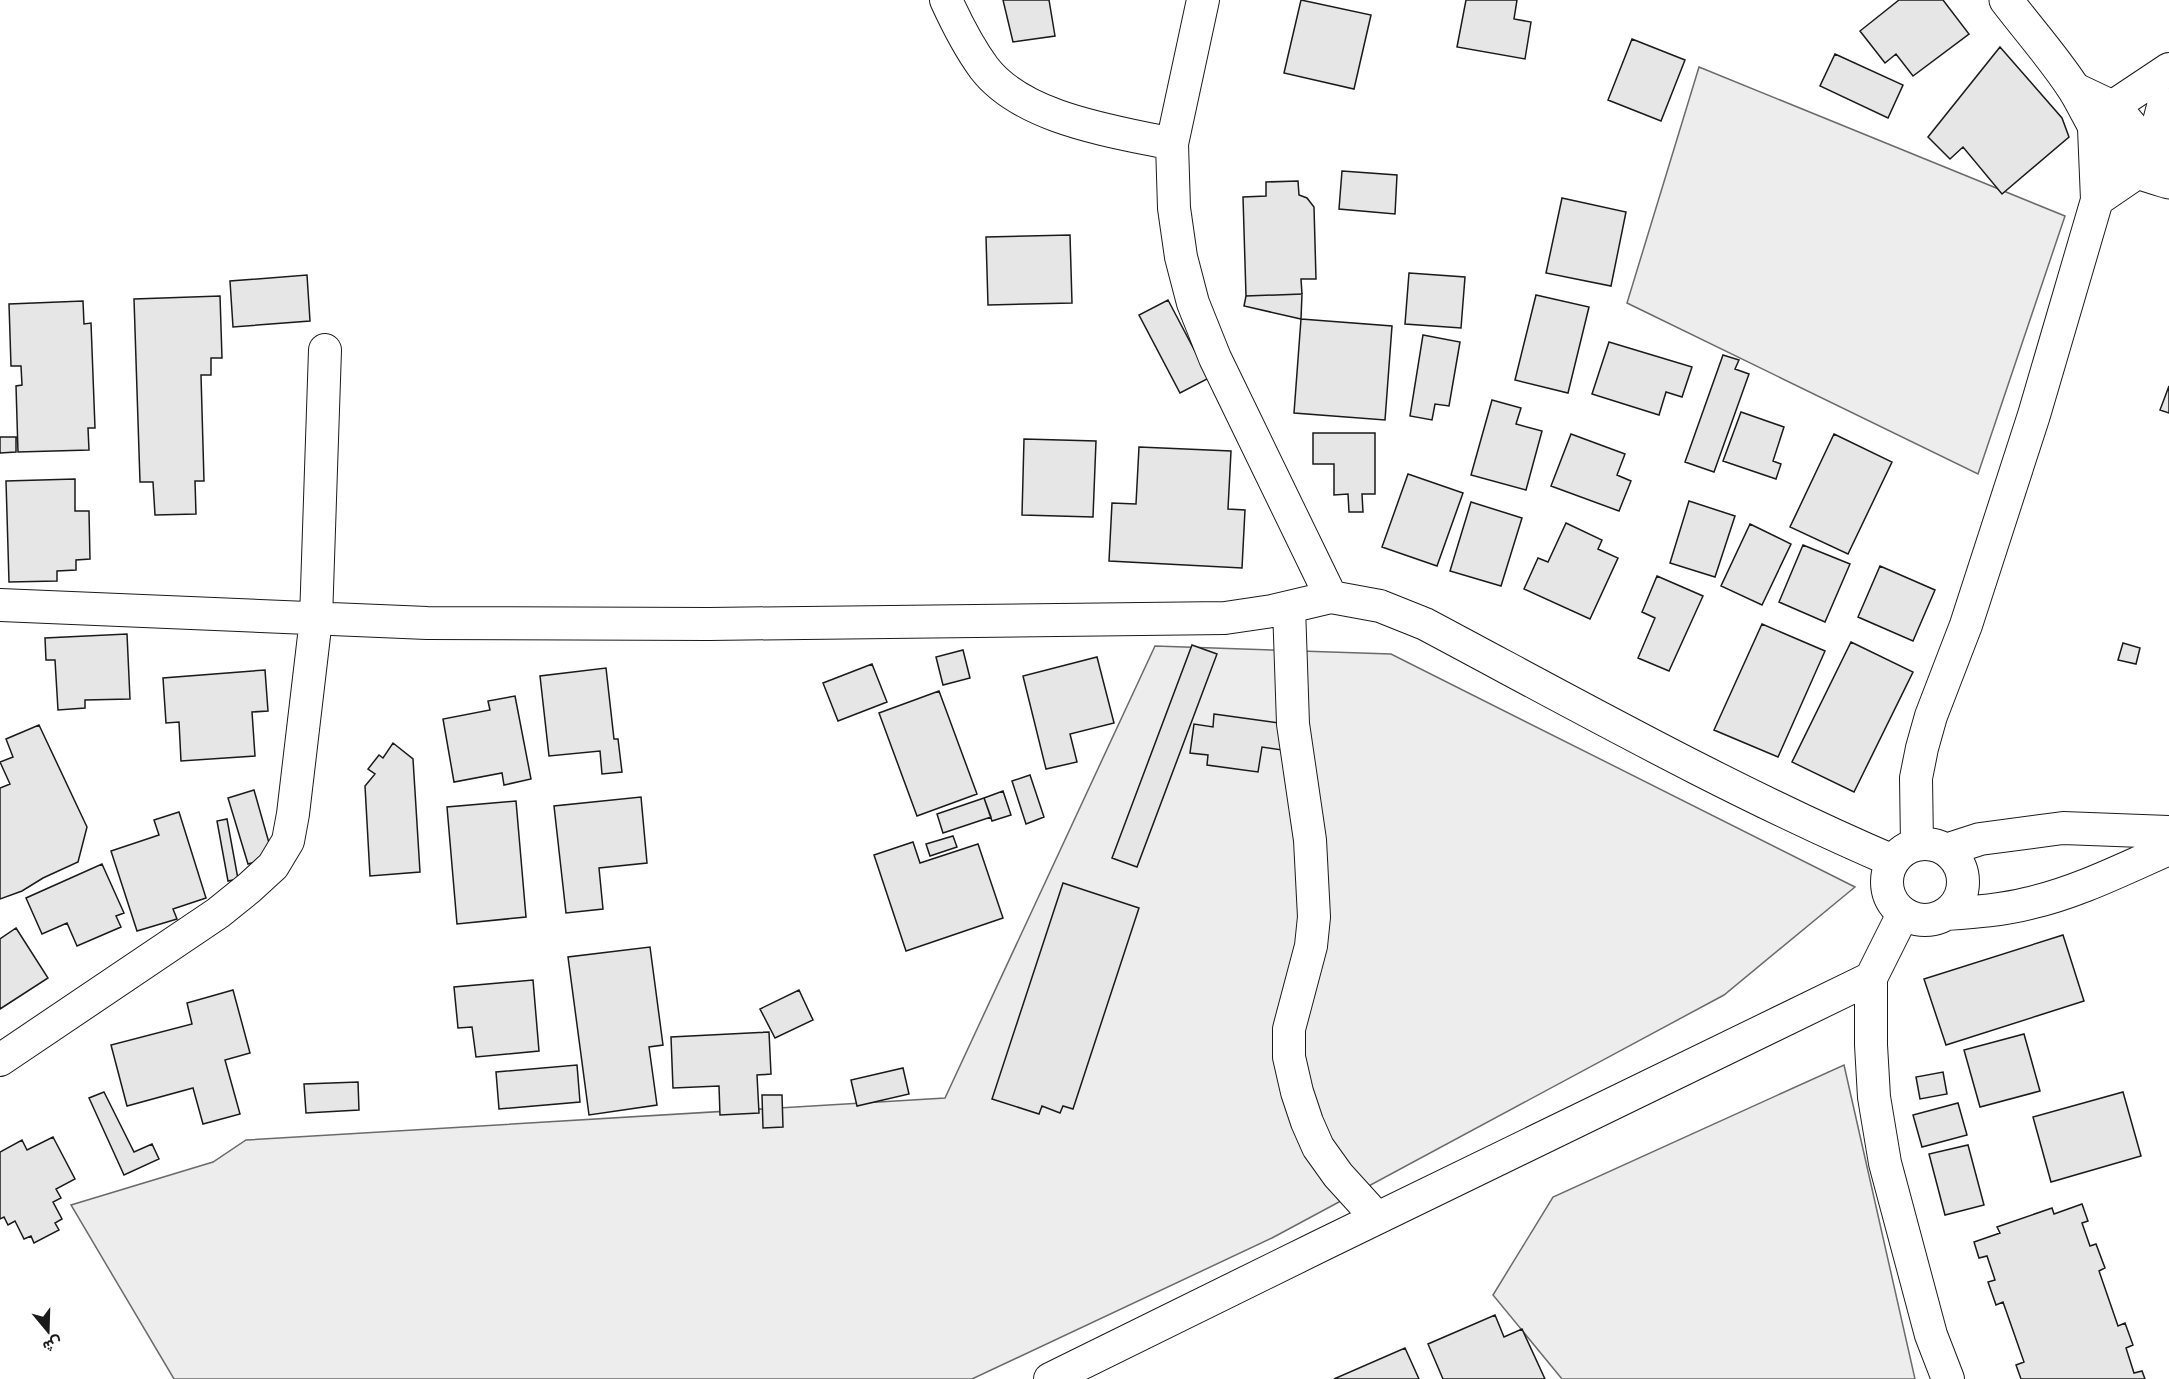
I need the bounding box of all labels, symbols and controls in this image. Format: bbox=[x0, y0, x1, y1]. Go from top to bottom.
north arrow bbox=[18, 1301, 78, 1361]
text: ش bbox=[40, 1332, 66, 1359]

